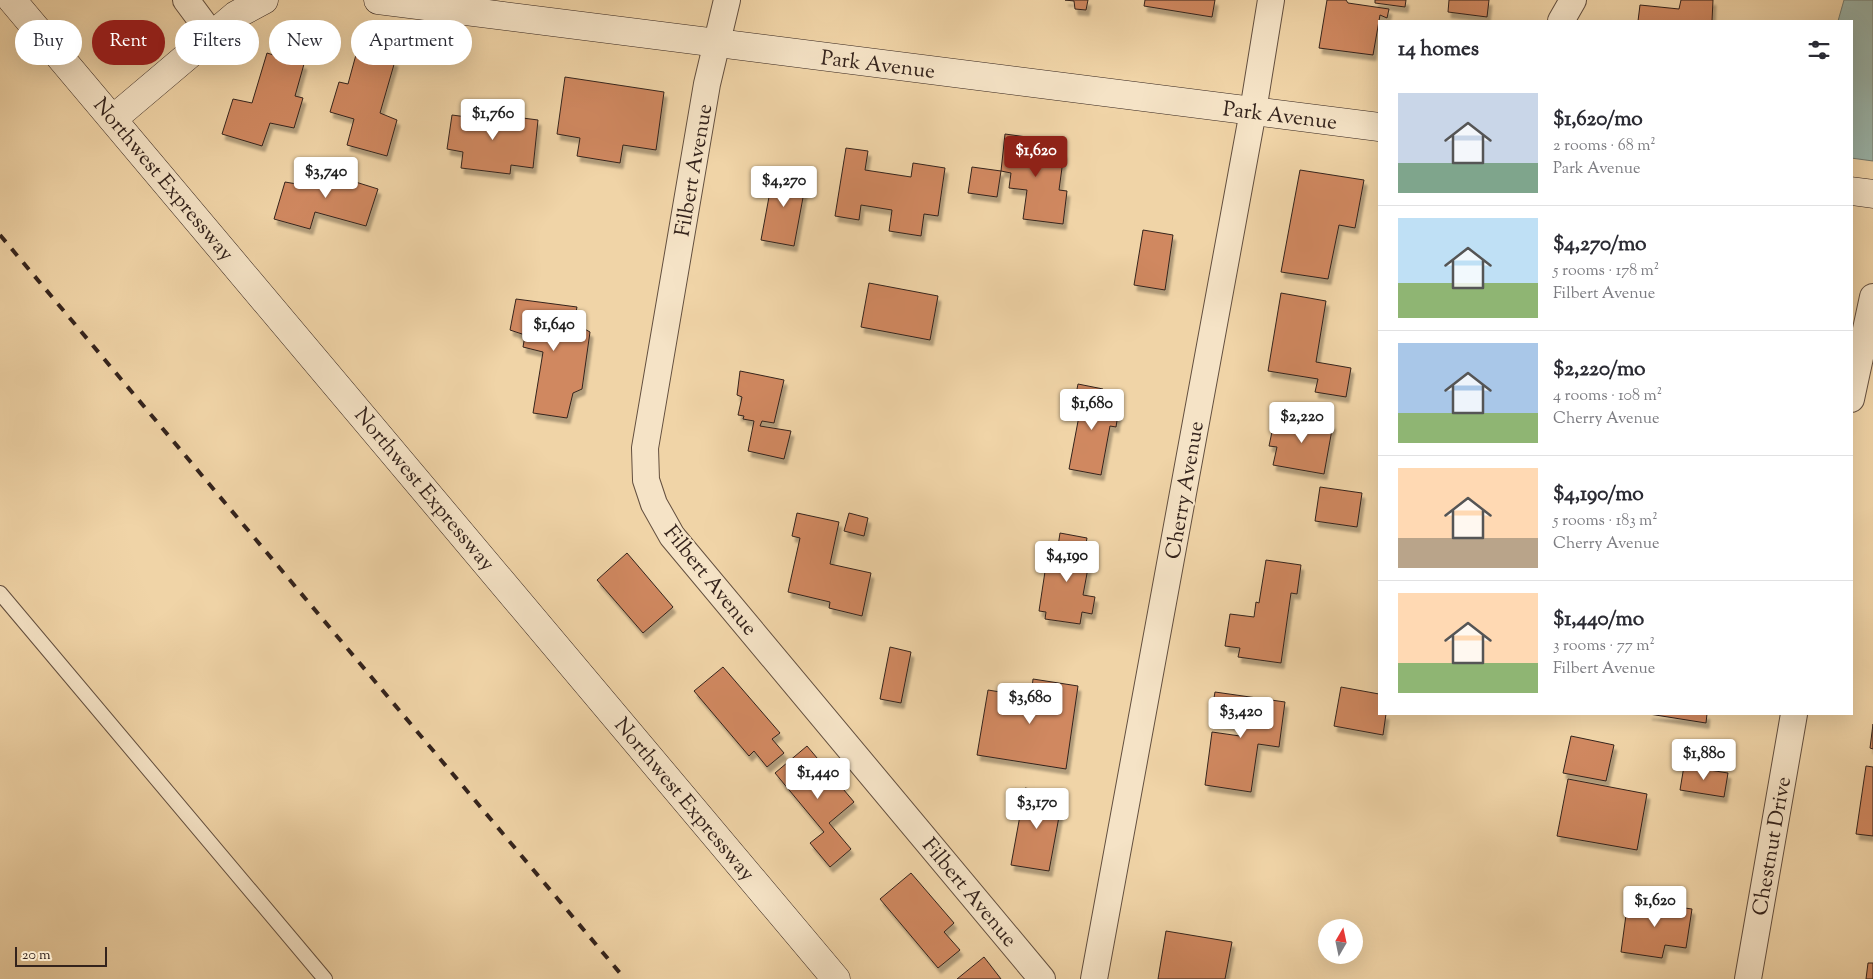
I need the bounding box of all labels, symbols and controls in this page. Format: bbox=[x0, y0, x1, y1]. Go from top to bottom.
chip: Buy bbox=[15, 20, 82, 65]
chip: Rent bbox=[92, 20, 165, 65]
chip: Filters bbox=[175, 20, 259, 65]
chip: New bbox=[269, 20, 341, 65]
chip: Apartment bbox=[351, 20, 472, 65]
text: 14 homes bbox=[1398, 35, 1479, 65]
icon: filters bbox=[1805, 36, 1833, 64]
street label: Park Avenue bbox=[819, 44, 937, 88]
street label: Northwest Expressway bbox=[85, 92, 240, 269]
street label: Park Avenue bbox=[1221, 95, 1339, 139]
pin: $1,760 bbox=[452, 98, 534, 141]
street label: Filbert Avenue bbox=[669, 102, 721, 239]
text: $1,760 bbox=[472, 103, 514, 126]
text: $1,620/mo bbox=[1553, 105, 1643, 135]
icon: home bbox=[1438, 113, 1498, 173]
text: 2 rooms · 68 m² bbox=[1553, 135, 1656, 158]
pin: $1,620 bbox=[995, 136, 1077, 178]
text: $1,620 bbox=[1015, 140, 1057, 163]
pin: $3,740 bbox=[285, 156, 367, 199]
text: Park Avenue bbox=[1553, 158, 1640, 181]
text: $3,740 bbox=[305, 161, 347, 184]
pin: $4,270 bbox=[743, 166, 825, 208]
text: $4,270 bbox=[762, 170, 806, 193]
text: $4,270/mo bbox=[1553, 230, 1647, 260]
icon: home bbox=[1438, 238, 1498, 298]
text: 5 rooms · 178 m² bbox=[1553, 260, 1659, 283]
text: Filbert Avenue bbox=[1553, 283, 1655, 306]
pin: $1,640 bbox=[513, 310, 595, 352]
text: $1,640 bbox=[533, 314, 575, 337]
text: $2,220/mo bbox=[1553, 355, 1646, 385]
icon: home bbox=[1438, 363, 1498, 423]
text: 4 rooms · 108 m² bbox=[1553, 385, 1662, 408]
pin: $1,680 bbox=[1051, 388, 1133, 431]
text: $1,680 bbox=[1071, 393, 1113, 416]
street label: Northwest Expressway bbox=[346, 402, 501, 579]
pin: $2,220 bbox=[1261, 402, 1343, 444]
text: $2,220 bbox=[1280, 406, 1324, 429]
text: Cherry Avenue bbox=[1553, 408, 1659, 431]
street label: Cherry Avenue bbox=[1159, 419, 1213, 562]
text: $4,190/mo bbox=[1553, 480, 1644, 510]
icon: home bbox=[1438, 488, 1498, 548]
text: 5 rooms · 183 m² bbox=[1553, 510, 1658, 533]
street label: Filbert Avenue bbox=[656, 520, 763, 643]
text: Cherry Avenue bbox=[1553, 533, 1659, 556]
pin: $4,190 bbox=[1026, 540, 1108, 583]
text: $4,190 bbox=[1046, 545, 1088, 568]
text: $1,440/mo bbox=[1553, 605, 1644, 635]
icon: home bbox=[1438, 613, 1498, 673]
text: 3 rooms · 77 m² bbox=[1553, 635, 1655, 658]
text: Filbert Avenue bbox=[1553, 658, 1655, 681]
pin: $3,680 bbox=[989, 682, 1071, 725]
text: $3,680 bbox=[1008, 687, 1052, 710]
pin: $3,420 bbox=[1200, 696, 1282, 739]
text: $3,420 bbox=[1219, 701, 1263, 724]
street label: Northwest Expressway bbox=[606, 712, 761, 889]
pin: $1,880 bbox=[1663, 738, 1745, 781]
text: $1,880 bbox=[1683, 743, 1725, 766]
pin: $1,440 bbox=[777, 758, 859, 800]
text: $1,440 bbox=[797, 762, 839, 785]
street label: Chestnut Drive bbox=[1746, 774, 1800, 918]
pin: $3,170 bbox=[996, 788, 1078, 830]
text: $3,170 bbox=[1017, 792, 1057, 815]
street label: Filbert Avenue bbox=[914, 832, 1023, 954]
pin: $1,620 bbox=[1614, 886, 1696, 928]
text: $1,620 bbox=[1634, 890, 1676, 913]
north arrow bbox=[1318, 919, 1362, 964]
map controls bbox=[1318, 919, 1363, 964]
scale bar bbox=[15, 944, 108, 967]
text: 20 m bbox=[22, 946, 51, 966]

